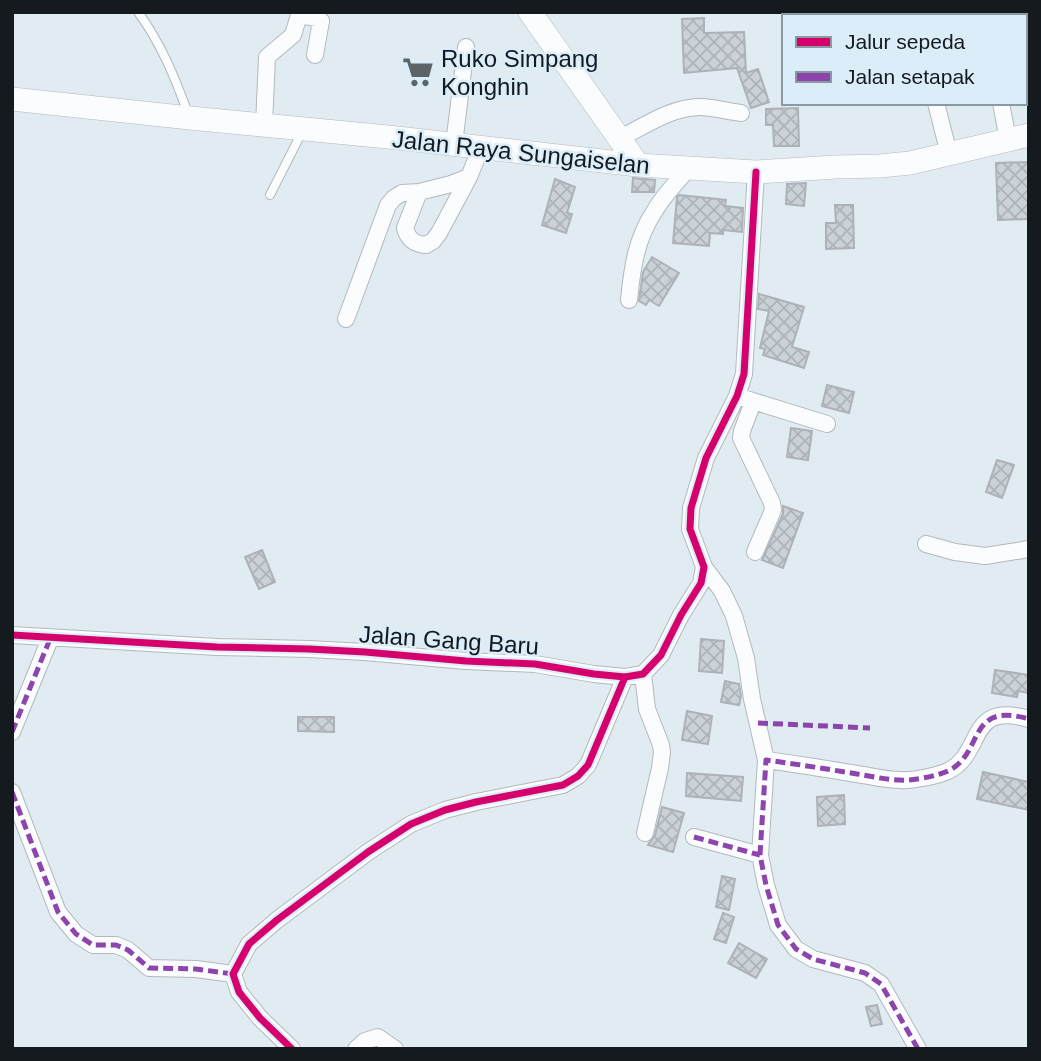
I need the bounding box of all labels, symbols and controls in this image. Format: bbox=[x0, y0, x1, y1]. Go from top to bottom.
legend bbox=[782, 14, 1027, 105]
text: Jalur sepeda bbox=[845, 30, 966, 53]
place label: Ruko Simpang Konghin bbox=[441, 45, 598, 100]
supermarket icon: Ruko Simpang Konghin bbox=[401, 55, 435, 89]
text: Jalan setapak bbox=[845, 65, 975, 88]
street label: Jalan Raya Sungaiselan bbox=[391, 125, 651, 179]
street label: Jalan Gang Baru bbox=[358, 620, 540, 660]

